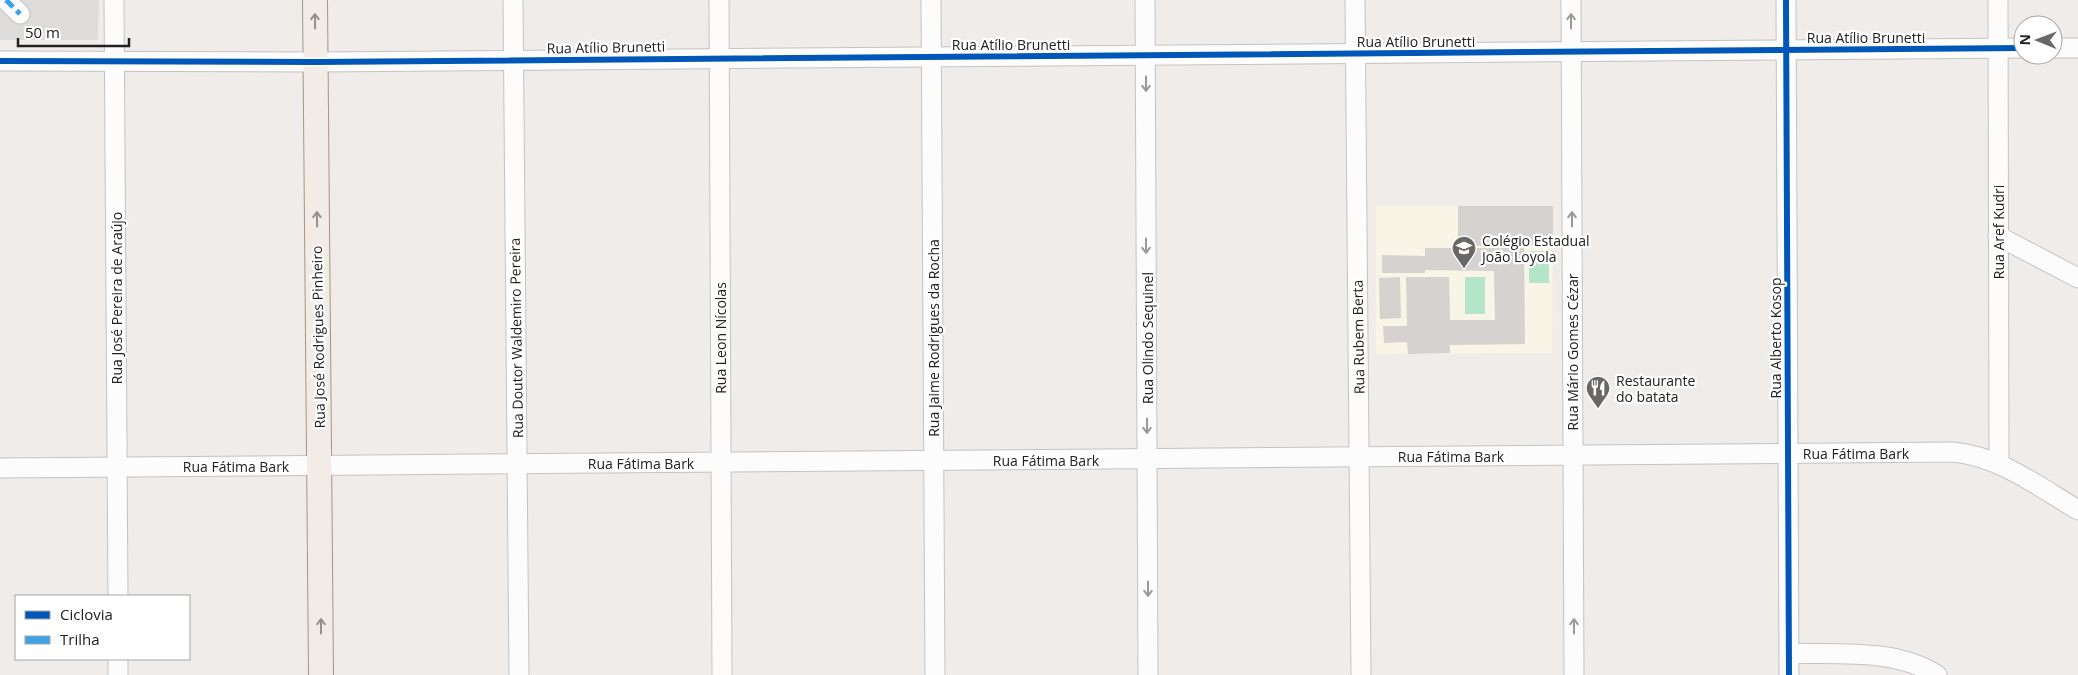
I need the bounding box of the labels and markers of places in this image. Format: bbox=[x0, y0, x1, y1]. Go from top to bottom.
place label: Colégio Estadual João Loyola bbox=[1480, 231, 1590, 266]
school or university icon: Colégio Estadual João Loyola bbox=[1451, 235, 1477, 269]
place label: Restaurante do batata bbox=[1616, 371, 1696, 406]
restaurant icon: Restaurante do batata bbox=[1585, 375, 1611, 409]

